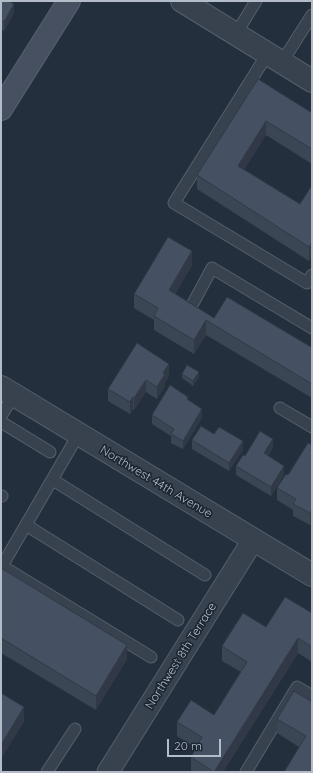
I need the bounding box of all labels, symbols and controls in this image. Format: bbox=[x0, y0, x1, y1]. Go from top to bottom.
street label: Northwest 44th Avenue bbox=[97, 443, 215, 521]
street label: Northwest 8th Terrace bbox=[142, 600, 220, 712]
scale bar bbox=[169, 731, 223, 757]
text: 20 m bbox=[174, 738, 202, 753]

